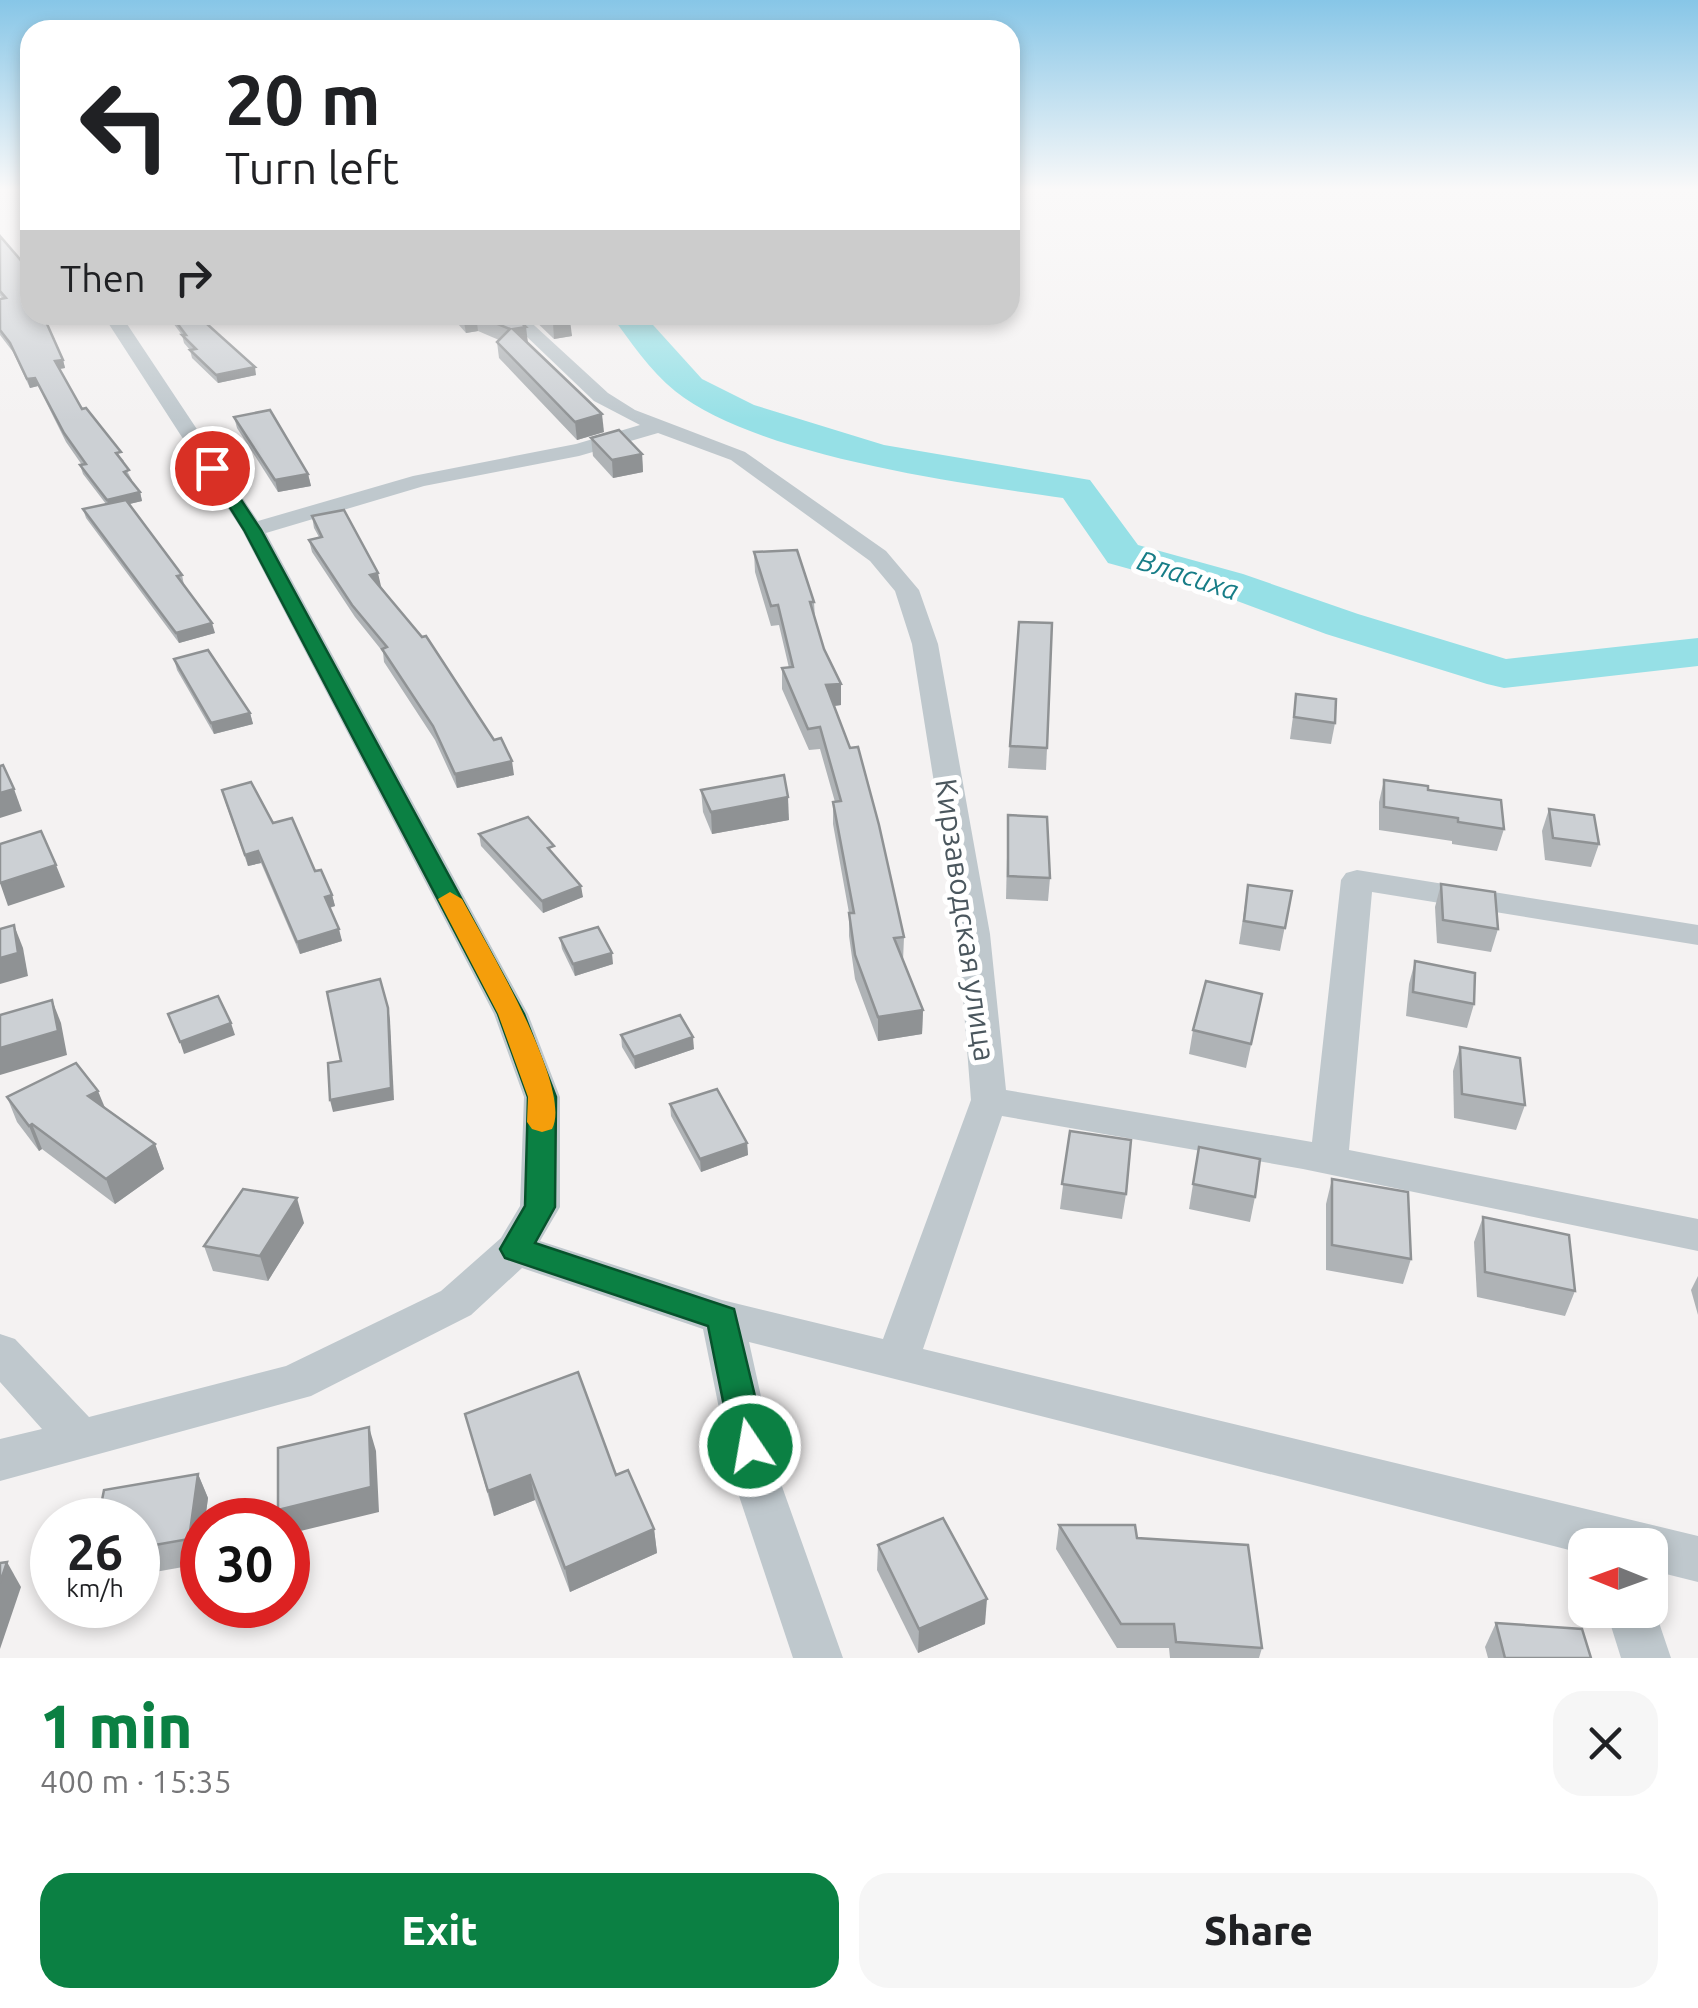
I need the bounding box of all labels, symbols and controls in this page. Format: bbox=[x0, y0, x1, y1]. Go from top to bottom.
icon: left bbox=[60, 60, 190, 190]
text: 20 m bbox=[225, 60, 381, 138]
text: Turn left bbox=[225, 142, 399, 193]
icon: right bbox=[166, 250, 221, 305]
text: Then bbox=[60, 257, 146, 299]
pin bbox=[170, 426, 255, 511]
icon: arrive bbox=[185, 441, 240, 496]
water label: Власиха bbox=[1134, 544, 1243, 605]
street label: Кирзаводская улица bbox=[929, 776, 1003, 1063]
position arrow bbox=[698, 1394, 802, 1498]
speed limit sign: 30 bbox=[180, 1498, 310, 1628]
text: 26 bbox=[67, 1523, 123, 1579]
north arrow bbox=[1568, 1528, 1668, 1628]
map controls bbox=[1568, 1528, 1668, 1628]
text: km/h bbox=[66, 1574, 124, 1602]
button: close bbox=[1553, 1691, 1658, 1796]
text: 1 min bbox=[40, 1692, 193, 1759]
text: 400 m · 15:35 bbox=[40, 1763, 232, 1799]
button: Exit bbox=[40, 1873, 839, 1988]
button: Share bbox=[859, 1873, 1658, 1988]

